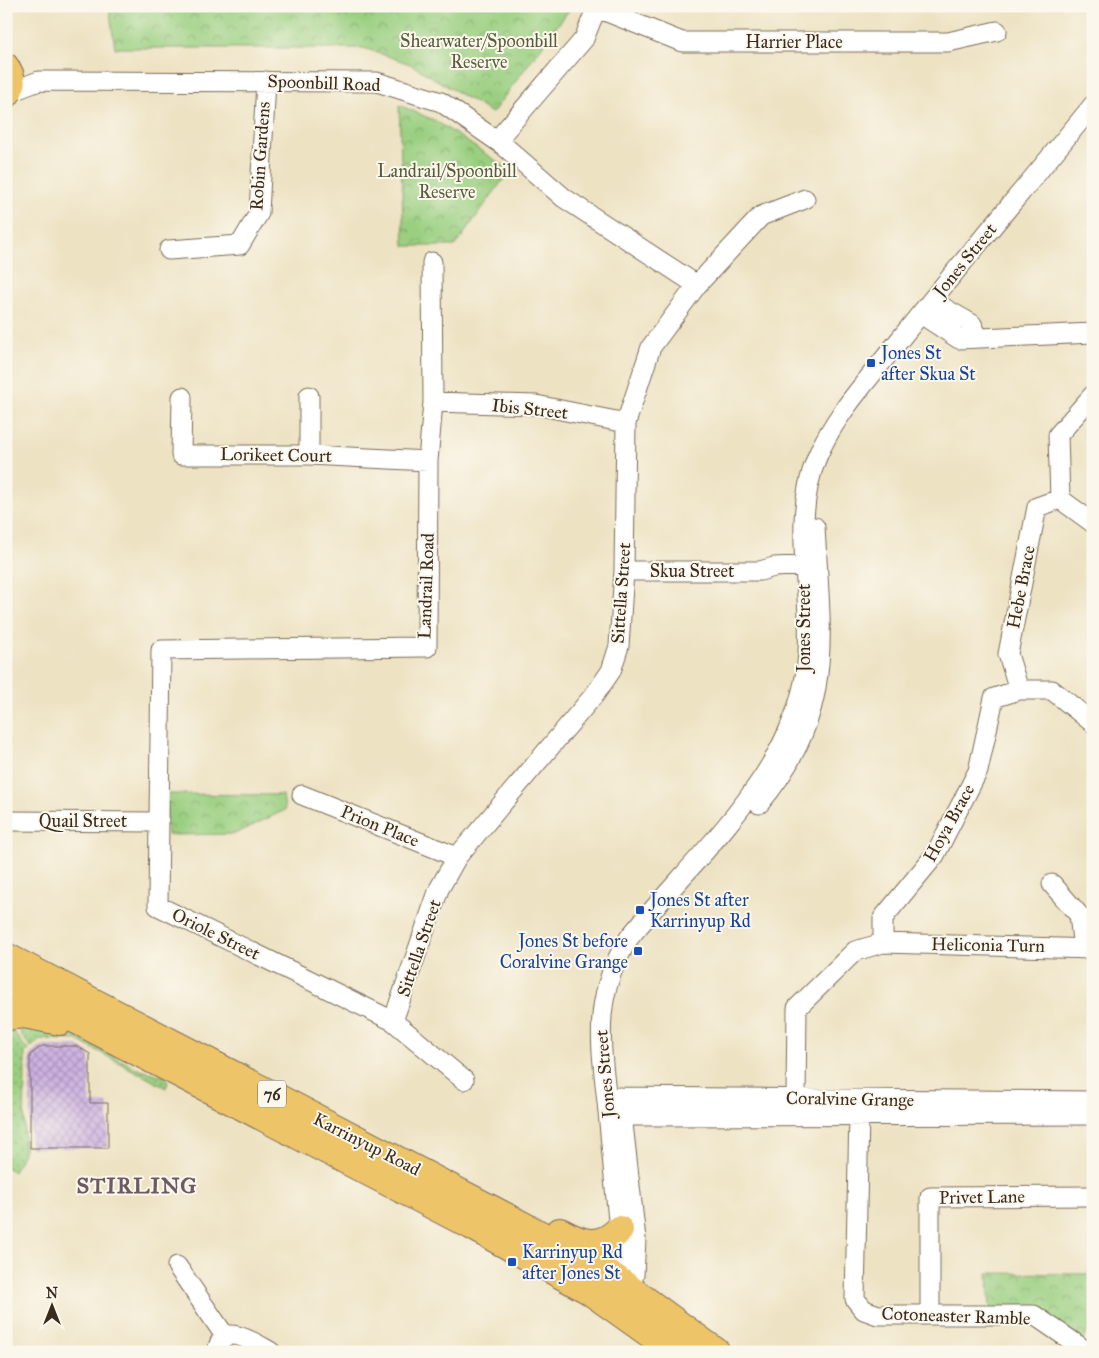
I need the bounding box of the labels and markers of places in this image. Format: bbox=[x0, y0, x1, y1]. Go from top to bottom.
place label: Jones St after Skua St bbox=[879, 342, 976, 385]
marker: Jones St after Skua St bbox=[865, 357, 877, 369]
place label: Jones St after Karrinyup Rd bbox=[648, 889, 751, 932]
marker: Jones St after Karrinyup Rd bbox=[634, 904, 646, 916]
place label: Jones St before Coralvine Grange bbox=[500, 930, 628, 974]
marker: Jones St before Coralvine Grange bbox=[632, 945, 644, 957]
place label: Karrinyup Rd after Jones St bbox=[522, 1241, 623, 1285]
marker: Karrinyup Rd after Jones St bbox=[506, 1256, 518, 1268]

